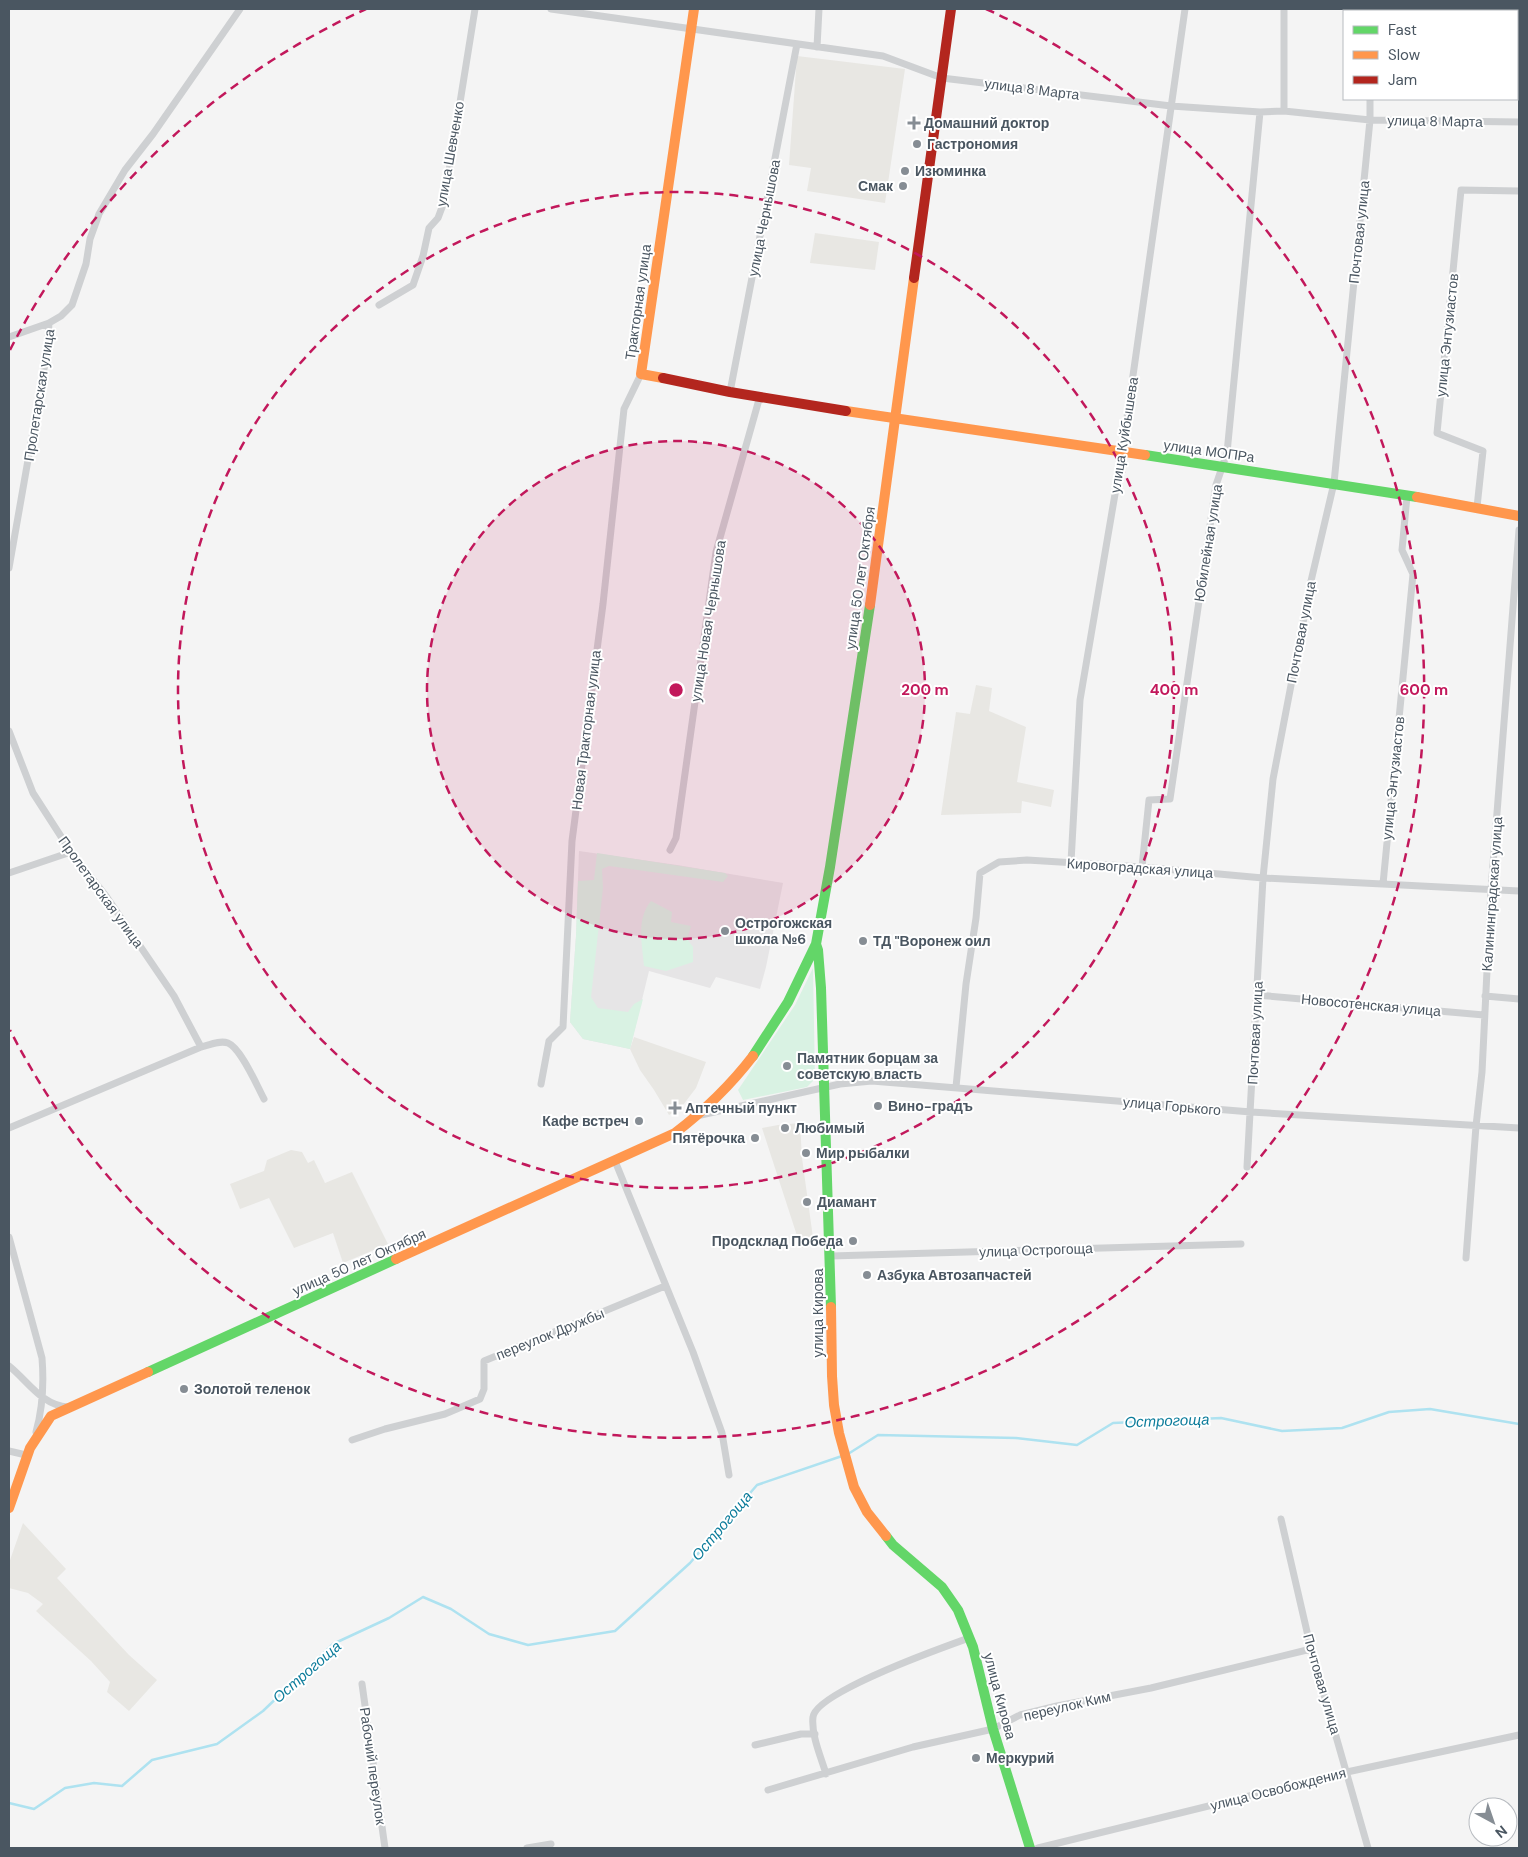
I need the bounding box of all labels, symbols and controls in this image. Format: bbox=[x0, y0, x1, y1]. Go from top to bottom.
legend bbox=[1343, 10, 1518, 100]
text: Fast bbox=[1388, 20, 1417, 40]
text: Slow bbox=[1388, 45, 1421, 65]
text: Jam bbox=[1388, 70, 1417, 90]
street label: улица 8 Марта bbox=[983, 74, 1081, 104]
street label: улица Шевченко bbox=[432, 100, 468, 208]
street label: улица 8 Марта bbox=[1387, 111, 1483, 131]
place label: Домашний доктор bbox=[924, 114, 1049, 132]
marker: Домашний доктор bbox=[908, 117, 920, 129]
place label: Гастрономия bbox=[927, 135, 1018, 153]
marker: Гастрономия bbox=[911, 138, 923, 150]
street label: улица Чернышова bbox=[744, 158, 784, 278]
place label: Изюминка bbox=[915, 162, 986, 180]
marker: Изюминка bbox=[899, 165, 911, 177]
place label: Смак bbox=[858, 177, 894, 195]
street label: Почтовая улица bbox=[1345, 179, 1373, 285]
marker: Смак bbox=[897, 180, 909, 192]
street label: Тракторная улица bbox=[621, 243, 655, 361]
street label: улица Энтузиастов bbox=[1432, 272, 1462, 398]
street label: Пролетарская улица bbox=[20, 327, 58, 462]
street label: улица Куйбышева bbox=[1106, 375, 1142, 494]
street label: улица МОПРа bbox=[1162, 436, 1256, 466]
street label: Юбилейная улица bbox=[1190, 483, 1226, 603]
street label: улица 50 лет Октября bbox=[841, 505, 879, 651]
street label: улица Новая Чернышова bbox=[686, 539, 730, 703]
street label: Почтовая улица bbox=[1282, 579, 1320, 685]
street label: Новая Тракторная улица bbox=[567, 649, 605, 811]
text: 200 m bbox=[901, 680, 949, 700]
text: 400 m bbox=[1150, 680, 1198, 700]
text: 600 m bbox=[1400, 680, 1448, 700]
centre of rings bbox=[667, 681, 685, 699]
street label: улица Энтузиастов bbox=[1378, 715, 1408, 841]
street label: Калининградская улица bbox=[1478, 816, 1506, 972]
street label: Пролетарская улица bbox=[54, 833, 148, 952]
street label: Кировоградская улица bbox=[1066, 854, 1214, 882]
place label: Острогожская школа №6 bbox=[735, 914, 832, 948]
marker: Острогожская школа №6 bbox=[719, 925, 731, 937]
place label: ТД "Воронеж оил bbox=[873, 932, 991, 950]
marker: ТД "Воронеж оил bbox=[857, 935, 869, 947]
street label: Почтовая улица bbox=[1243, 981, 1267, 1085]
street label: Новосотенская улица bbox=[1300, 990, 1442, 1020]
place label: Памятник борцам за советскую власть bbox=[797, 1049, 938, 1083]
marker: Памятник борцам за советскую власть bbox=[781, 1060, 793, 1072]
street label: улица Горького bbox=[1122, 1093, 1222, 1119]
place label: Вино-градъ bbox=[888, 1097, 973, 1115]
place label: Аптечный пункт bbox=[685, 1099, 797, 1117]
marker: Вино-градъ bbox=[872, 1100, 884, 1112]
marker: Аптечный пункт bbox=[669, 1102, 681, 1114]
place label: Кафе встреч bbox=[542, 1112, 629, 1130]
marker: Кафе встреч bbox=[633, 1115, 645, 1127]
place label: Любимый bbox=[795, 1119, 865, 1137]
marker: Любимый bbox=[779, 1122, 791, 1134]
place label: Пятёрочка bbox=[672, 1129, 745, 1147]
marker: Пятёрочка bbox=[749, 1132, 761, 1144]
place label: Мир рыбалки bbox=[816, 1144, 910, 1162]
marker: Мир рыбалки bbox=[800, 1147, 812, 1159]
place label: Диамант bbox=[817, 1193, 877, 1211]
marker: Диамант bbox=[801, 1196, 813, 1208]
street label: улица 50 лет Октября bbox=[290, 1224, 428, 1300]
place label: Продсклад Победа bbox=[712, 1232, 843, 1250]
marker: Продсклад Победа bbox=[847, 1235, 859, 1247]
street label: улица Острогоща bbox=[979, 1239, 1093, 1261]
place label: Азбука Автозапчастей bbox=[877, 1266, 1032, 1284]
street label: улица Кирова bbox=[809, 1268, 827, 1357]
marker: Азбука Автозапчастей bbox=[861, 1269, 873, 1281]
street label: переулок Дружбы bbox=[493, 1304, 607, 1364]
place label: Золотой теленок bbox=[194, 1380, 311, 1398]
marker: Золотой теленок bbox=[178, 1383, 190, 1395]
water label: Острогоща bbox=[1124, 1410, 1210, 1432]
water label: Острогоща bbox=[687, 1487, 757, 1565]
street label: Почтовая улица bbox=[1299, 1632, 1345, 1737]
water label: Острогоща bbox=[268, 1637, 346, 1707]
street label: улица Кирова bbox=[980, 1651, 1020, 1741]
street label: переулок Ким bbox=[1022, 1687, 1112, 1725]
street label: Рабочий переулок bbox=[356, 1706, 390, 1827]
place label: Меркурий bbox=[986, 1749, 1054, 1767]
marker: Меркурий bbox=[970, 1752, 982, 1764]
street label: улица Освобождения bbox=[1208, 1763, 1348, 1815]
north arrow bbox=[1468, 1797, 1518, 1847]
text: N bbox=[1492, 1822, 1511, 1842]

